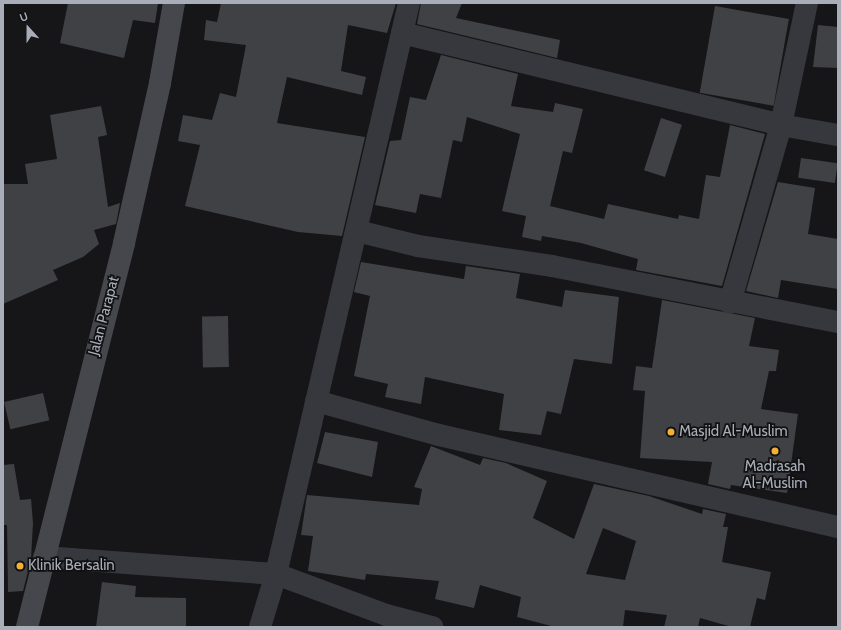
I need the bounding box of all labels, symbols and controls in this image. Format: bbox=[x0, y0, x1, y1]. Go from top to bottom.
north arrow bbox=[8, 8, 48, 48]
text: U bbox=[18, 9, 30, 25]
street label: Jalan Parapat bbox=[85, 274, 123, 358]
place label: Masjid Al-Muslim bbox=[679, 423, 788, 441]
marker: Masjid Al-Muslim bbox=[666, 427, 676, 437]
marker: Madrasah Al-Muslim bbox=[770, 446, 780, 456]
place label: Madrasah Al-Muslim bbox=[743, 457, 807, 492]
place label: Klinik Bersalin bbox=[28, 557, 115, 575]
marker: Klinik Bersalin bbox=[15, 561, 25, 571]

